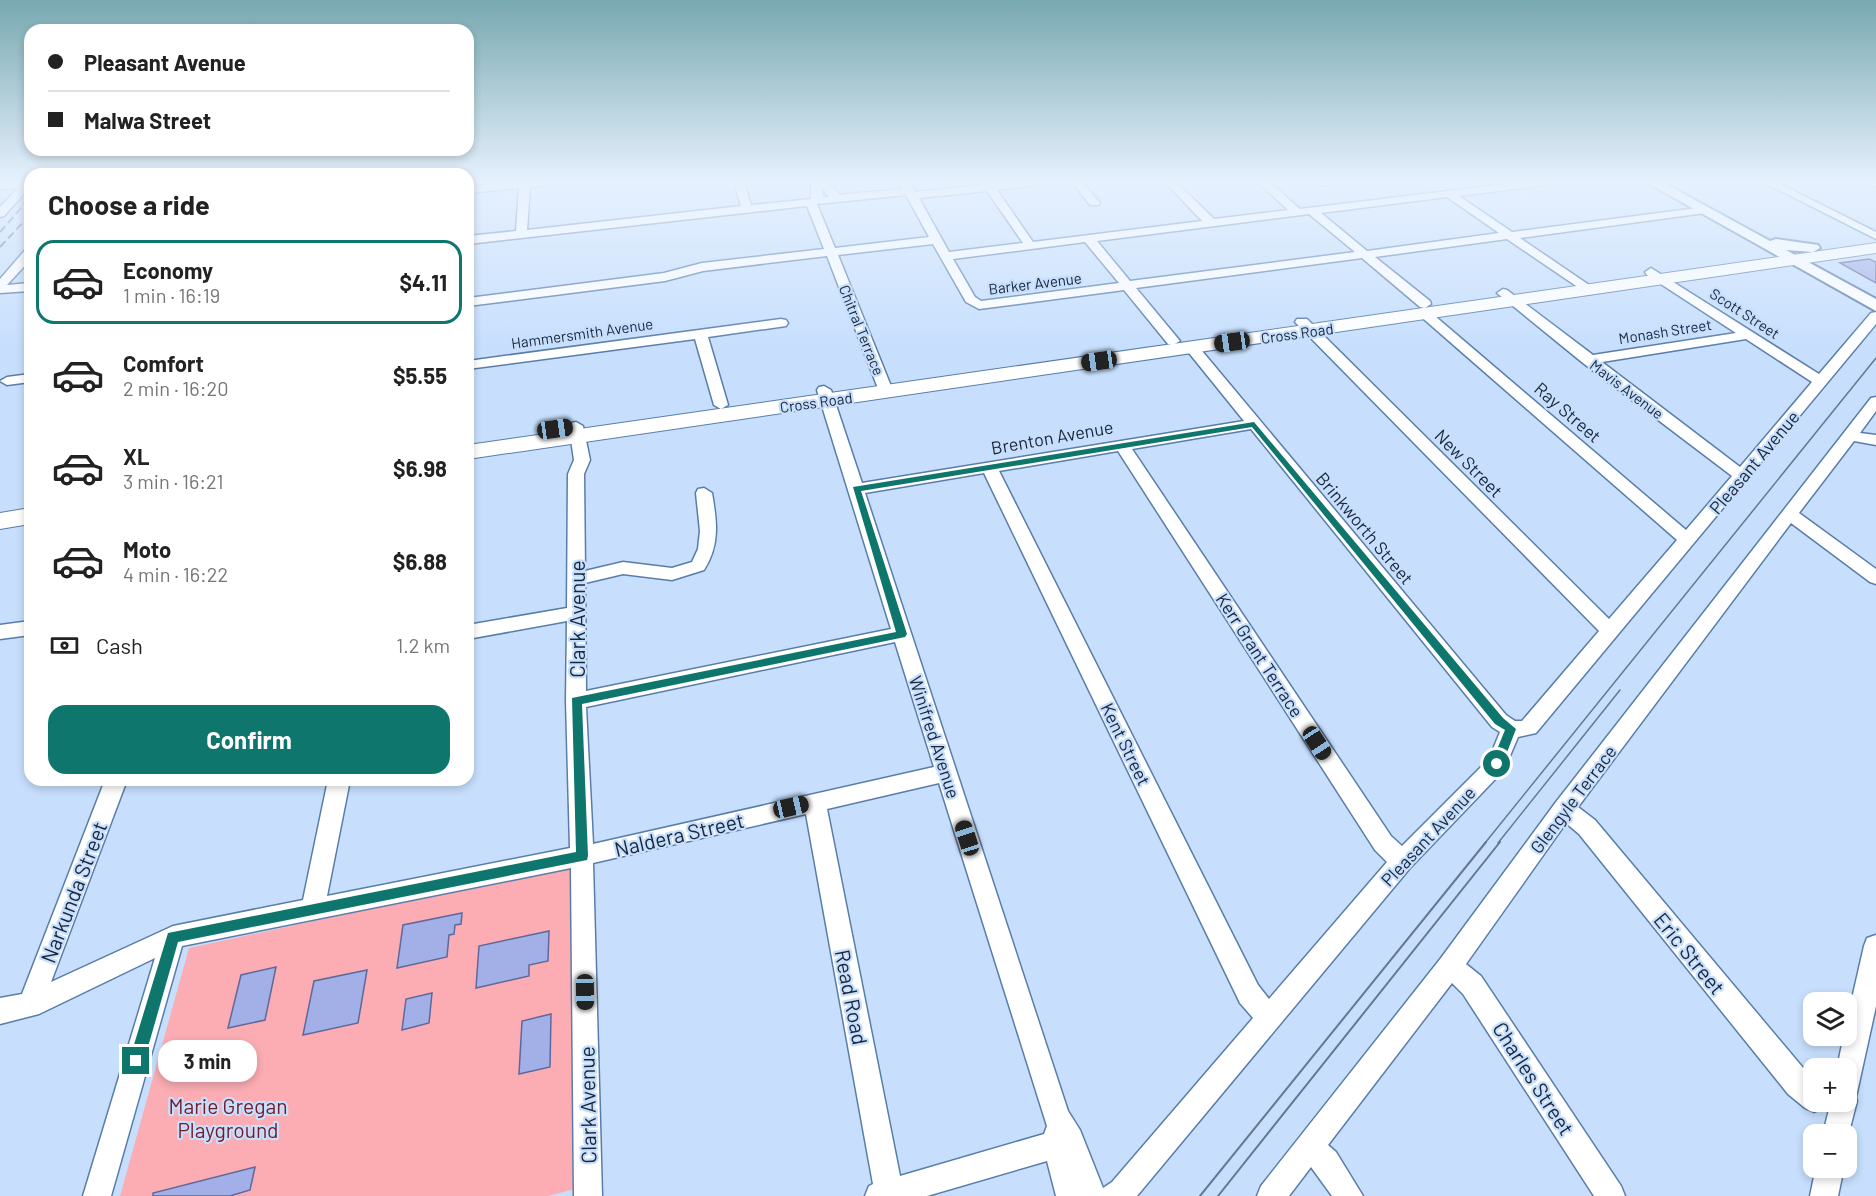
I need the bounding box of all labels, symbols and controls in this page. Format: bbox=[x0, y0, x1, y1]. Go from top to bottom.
text: Pleasant Avenue bbox=[84, 49, 246, 75]
text: Malwa Street bbox=[84, 107, 211, 133]
text: Choose a ride bbox=[48, 188, 210, 220]
icon: car bbox=[51, 255, 105, 309]
text: Economy bbox=[123, 257, 213, 283]
street label: Barker Avenue bbox=[987, 268, 1083, 298]
text: $4.11 bbox=[399, 269, 447, 295]
street label: Chitral Terrace bbox=[836, 282, 888, 378]
text: 1 min · 16:19 bbox=[123, 283, 220, 307]
street label: Scott Street bbox=[1707, 284, 1783, 342]
street label: Hammersmith Avenue bbox=[510, 314, 654, 352]
street label: Monash Street bbox=[1617, 315, 1713, 347]
street label: Cross Road bbox=[1260, 319, 1334, 347]
car bbox=[1213, 331, 1251, 353]
icon: car bbox=[51, 348, 105, 402]
text: Comfort bbox=[123, 350, 204, 376]
car bbox=[1080, 350, 1118, 372]
street label: Mavis Avenue bbox=[1587, 356, 1667, 422]
text: $5.55 bbox=[393, 362, 447, 388]
text: 2 min · 16:20 bbox=[123, 376, 228, 400]
street label: Ray Street bbox=[1530, 377, 1606, 447]
street label: Cross Road bbox=[779, 388, 853, 416]
street label: Pleasant Avenue bbox=[1704, 406, 1804, 518]
street label: Brenton Avenue bbox=[989, 415, 1115, 459]
car bbox=[536, 418, 574, 440]
street label: New Street bbox=[1430, 424, 1508, 502]
icon: car bbox=[51, 441, 105, 495]
text: XL bbox=[123, 443, 149, 469]
text: $6.98 bbox=[393, 455, 447, 481]
street label: Brinkworth Street bbox=[1312, 468, 1418, 588]
text: 3 min · 16:21 bbox=[123, 469, 223, 493]
icon: car bbox=[51, 534, 105, 588]
text: Moto bbox=[123, 536, 171, 562]
text: $6.88 bbox=[393, 548, 447, 574]
street label: Clark Avenue bbox=[564, 560, 589, 678]
text: 4 min · 16:22 bbox=[123, 562, 228, 586]
street label: Kerr Grant Terrace bbox=[1212, 589, 1308, 721]
icon: cash bbox=[48, 629, 81, 662]
text: Cash bbox=[96, 632, 143, 658]
text: 1.2 km bbox=[396, 633, 450, 657]
street label: Winifred Avenue bbox=[905, 673, 965, 801]
street label: Kent Street bbox=[1097, 699, 1155, 789]
button: Confirm bbox=[48, 705, 450, 774]
car bbox=[1300, 723, 1334, 763]
street label: Glengyle Terrace bbox=[1525, 741, 1621, 857]
route start bbox=[1483, 750, 1510, 777]
street label: Pleasant Avenue bbox=[1376, 782, 1480, 890]
car bbox=[771, 794, 811, 820]
street label: Naldera Street bbox=[612, 807, 746, 861]
street label: Narkunda Street bbox=[35, 818, 111, 966]
car bbox=[953, 818, 981, 858]
street label: Eric Street bbox=[1649, 907, 1731, 999]
street label: Read Road bbox=[831, 947, 873, 1047]
car bbox=[576, 974, 594, 1010]
map controls bbox=[1803, 992, 1857, 1178]
button: layers bbox=[1803, 992, 1857, 1046]
street label: Charles Street bbox=[1488, 1017, 1580, 1139]
callout: 3 min bbox=[157, 1040, 256, 1082]
street label: Clark Avenue bbox=[573, 1046, 601, 1164]
route end bbox=[122, 1047, 149, 1074]
text: 3 min bbox=[184, 1049, 231, 1073]
button: + bbox=[1803, 1058, 1857, 1112]
park label: Marie Gregan Playground bbox=[168, 1093, 288, 1142]
button: − bbox=[1803, 1124, 1857, 1178]

